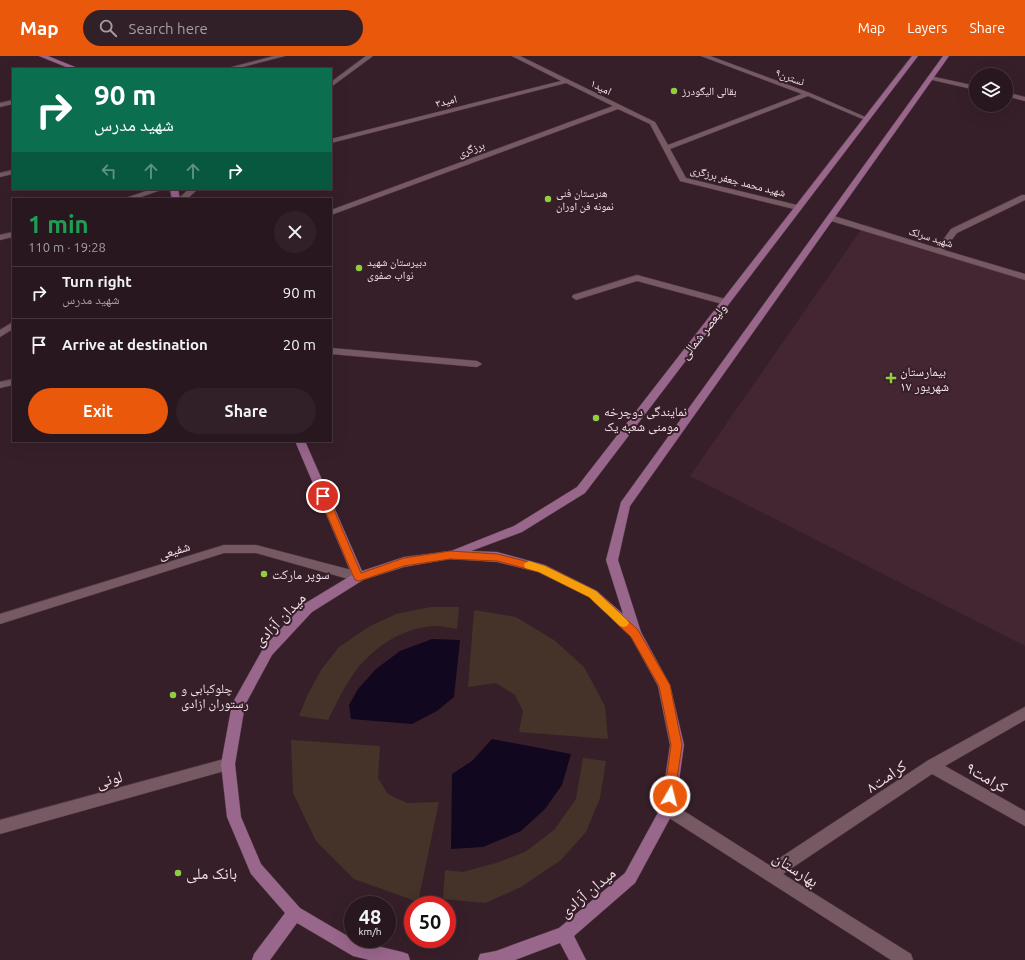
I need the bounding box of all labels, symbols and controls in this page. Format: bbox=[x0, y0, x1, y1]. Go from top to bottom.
search box bbox=[83, 10, 363, 46]
text: Map bbox=[20, 17, 59, 39]
icon: search bbox=[97, 17, 119, 39]
text: Search here bbox=[129, 20, 208, 37]
text: Map bbox=[858, 20, 885, 36]
text: Layers bbox=[907, 20, 947, 36]
text: Share bbox=[969, 20, 1005, 36]
street label: نسترن۹ bbox=[773, 66, 806, 89]
map controls bbox=[969, 68, 1013, 112]
button: layers bbox=[969, 68, 1013, 112]
street label: امید۱ bbox=[589, 77, 613, 97]
text: 90 m bbox=[94, 79, 156, 110]
icon: right bbox=[28, 84, 80, 136]
place label: بقالی الیگودرز bbox=[681, 85, 737, 98]
marker: بقالی الیگودرز bbox=[669, 86, 679, 96]
street label: امید۳ bbox=[434, 93, 458, 110]
text: شهید مدرس bbox=[94, 114, 174, 134]
street label: برزگری bbox=[456, 139, 486, 160]
icon: left bbox=[98, 160, 120, 182]
icon: ahead bbox=[140, 160, 162, 182]
icon: ahead bbox=[182, 160, 204, 182]
icon: right bbox=[224, 160, 246, 182]
street label: شهید محمد جعفر برزگری bbox=[689, 163, 787, 200]
place label: هنرستان فنی نمونه فن اوران bbox=[556, 187, 614, 213]
marker: هنرستان فنی نمونه فن اوران bbox=[543, 194, 553, 204]
text: 1 min bbox=[28, 211, 89, 238]
button: close bbox=[274, 211, 316, 253]
street label: شهید سرلک bbox=[907, 225, 955, 250]
text: 110 m · 19:28 bbox=[28, 240, 106, 254]
place label: دبیرستان شهید نواب صفوی bbox=[367, 256, 427, 282]
marker: دبیرستان شهید نواب صفوی bbox=[354, 263, 364, 273]
text: Turn right bbox=[62, 273, 132, 290]
icon: right bbox=[28, 282, 50, 304]
text: 90 m bbox=[283, 284, 316, 301]
text: شهید مدرس bbox=[62, 292, 120, 306]
street label: ولیعصر شمالی bbox=[677, 301, 730, 363]
icon: arrive bbox=[28, 334, 50, 356]
text: Arrive at destination bbox=[62, 336, 208, 353]
text: 20 m bbox=[283, 336, 316, 353]
place label: بیمارستان ۱۷ شهریور bbox=[900, 364, 949, 395]
marker: بیمارستان ۱۷ شهریور bbox=[885, 372, 897, 384]
button: Exit bbox=[28, 388, 168, 434]
button: Share bbox=[176, 388, 316, 434]
place label: نمایندگی دوچرخه مومنی شعبه یک bbox=[604, 404, 687, 435]
marker: نمایندگی دوچرخه مومنی شعبه یک bbox=[591, 413, 601, 423]
pin bbox=[306, 479, 340, 513]
icon: arrive bbox=[312, 485, 334, 507]
street label: شفیعی bbox=[156, 539, 192, 563]
place label: سوپر مارکت bbox=[272, 567, 330, 583]
marker: سوپر مارکت bbox=[259, 569, 269, 579]
street label: میدان آزادی bbox=[249, 588, 310, 651]
place label: چلوکبابی و رستوران ازادی bbox=[181, 681, 249, 712]
marker: چلوکبابی و رستوران ازادی bbox=[168, 690, 178, 700]
street label: کرامت۸ bbox=[863, 756, 910, 797]
street label: کرامت۹ bbox=[963, 758, 1011, 797]
street label: لونی bbox=[94, 767, 125, 793]
position arrow bbox=[649, 775, 691, 817]
street label: بهارستان bbox=[769, 848, 822, 892]
street label: میدان آزادی bbox=[555, 863, 620, 922]
place label: بانک ملی bbox=[186, 864, 237, 884]
marker: بانک ملی bbox=[173, 868, 183, 878]
speed limit sign: 50 bbox=[404, 896, 456, 948]
text: 48 bbox=[359, 905, 381, 928]
text: km/h bbox=[358, 926, 382, 937]

